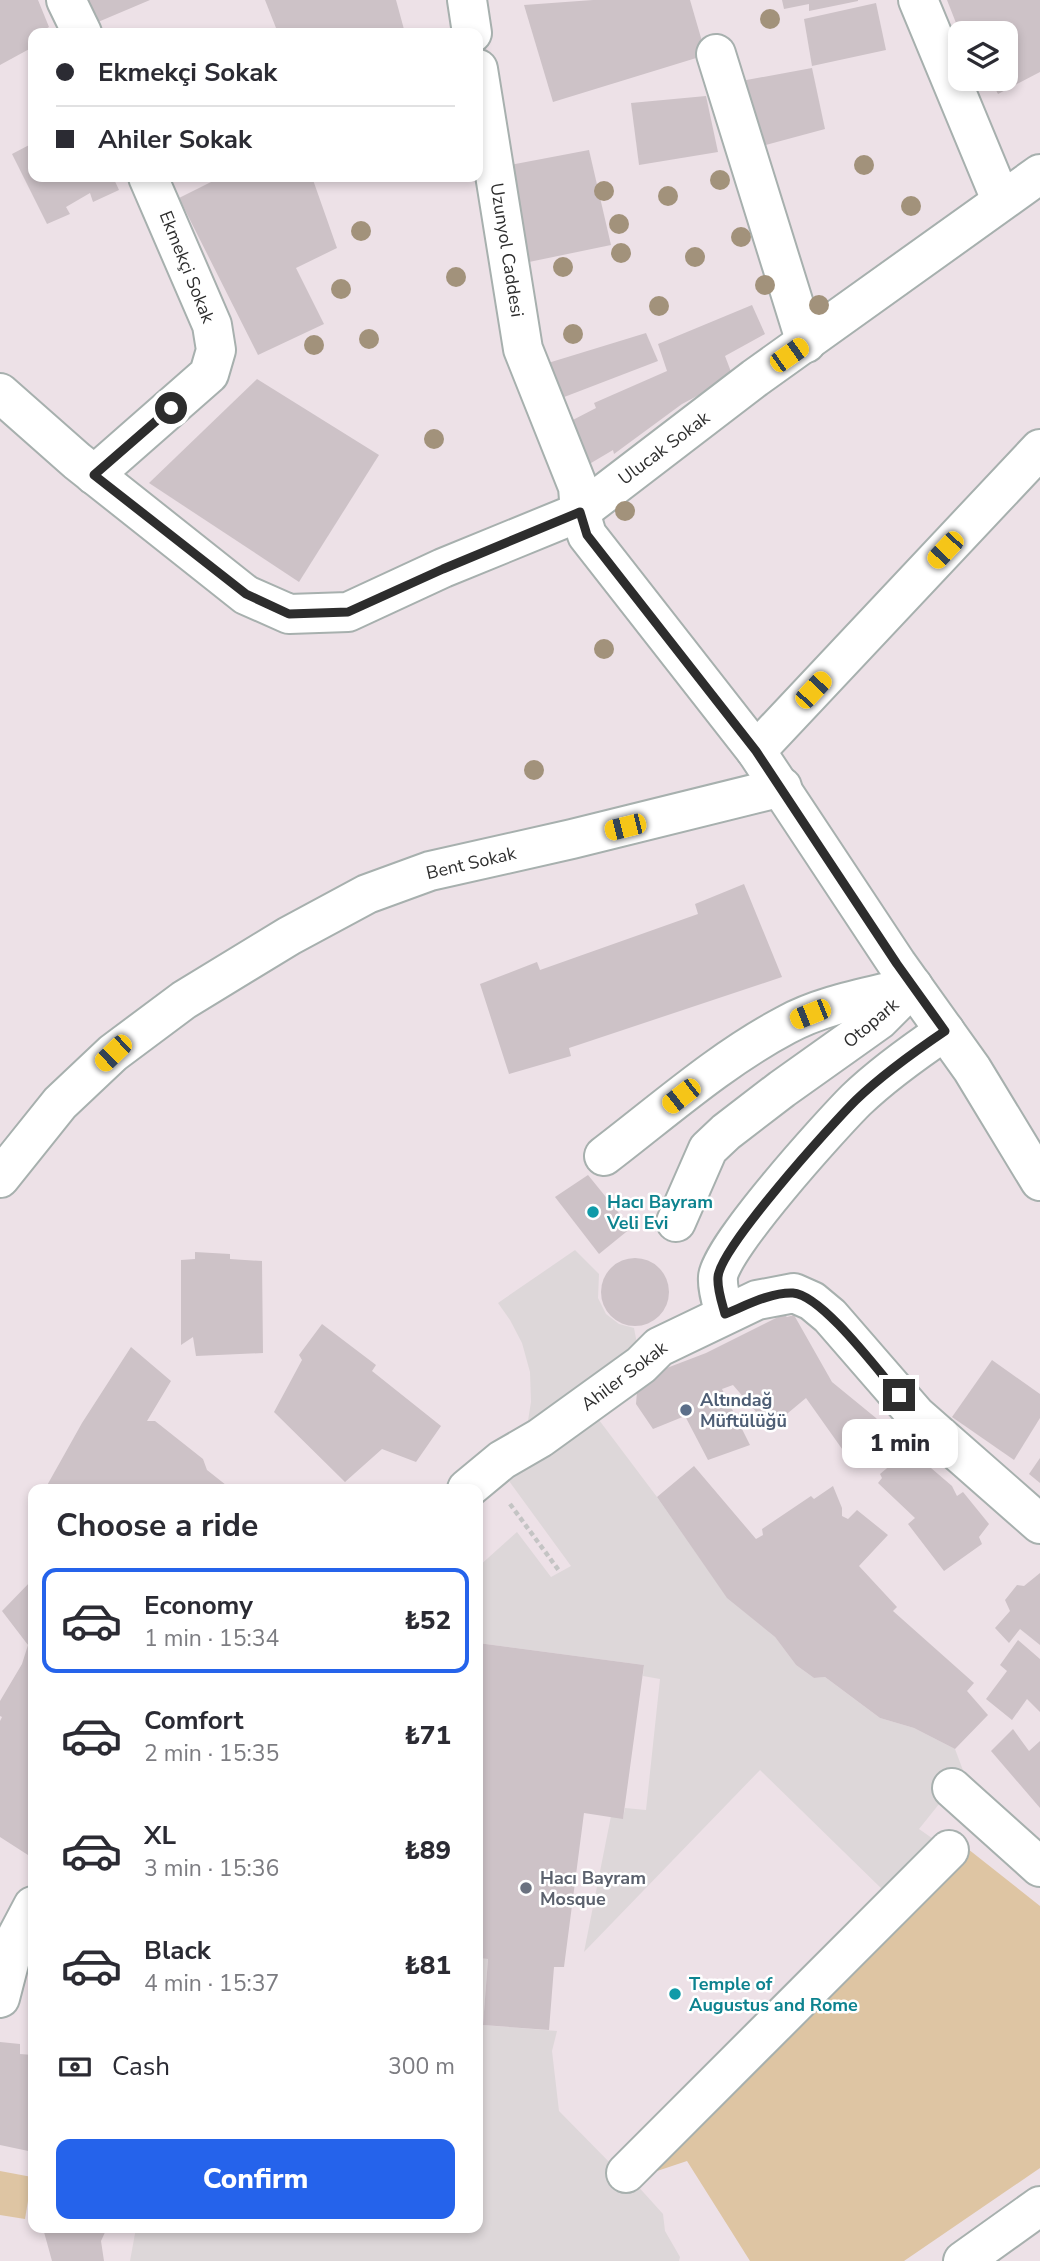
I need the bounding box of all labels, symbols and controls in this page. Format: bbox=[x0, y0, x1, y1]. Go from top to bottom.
map controls bbox=[948, 21, 1018, 91]
button: layers bbox=[948, 21, 1018, 91]
text: Ekmekçi Sokak bbox=[98, 55, 277, 90]
text: Ahiler Sokak bbox=[98, 122, 252, 157]
street label: Uzunyol Caddesi bbox=[485, 181, 529, 319]
street label: Ekmekçi Sokak bbox=[154, 207, 221, 328]
car bbox=[766, 334, 813, 376]
route start bbox=[155, 392, 187, 424]
street label: Ulucak Sokak bbox=[613, 405, 715, 490]
car bbox=[923, 527, 968, 573]
car bbox=[791, 667, 836, 713]
car bbox=[603, 812, 648, 842]
street label: Bent Sokak bbox=[424, 841, 519, 885]
street label: Otopark bbox=[838, 992, 905, 1053]
car bbox=[787, 996, 834, 1032]
car bbox=[91, 1031, 136, 1075]
car bbox=[658, 1075, 705, 1117]
place label: Hacı Bayram Veli Evi bbox=[606, 1190, 713, 1235]
marker: Hacı Bayram Veli Evi bbox=[585, 1204, 601, 1220]
street label: Ahiler Sokak bbox=[576, 1335, 673, 1416]
route end bbox=[883, 1379, 915, 1411]
place label: Altındağ Müftülüğü bbox=[700, 1388, 787, 1433]
marker: Altındağ Müftülüğü bbox=[678, 1402, 694, 1418]
callout: 1 min bbox=[841, 1420, 957, 1468]
text: 1 min bbox=[870, 1428, 930, 1459]
text: Choose a ride bbox=[56, 1504, 258, 1547]
text: Economy bbox=[144, 1588, 253, 1623]
icon: car bbox=[60, 1589, 123, 1652]
text: ₺52 bbox=[404, 1603, 451, 1638]
text: 1 min · 15:34 bbox=[144, 1623, 279, 1654]
text: Comfort bbox=[144, 1703, 244, 1738]
icon: car bbox=[60, 1704, 123, 1767]
text: ₺71 bbox=[404, 1718, 451, 1753]
text: 2 min · 15:35 bbox=[144, 1738, 279, 1769]
text: XL bbox=[144, 1818, 176, 1853]
icon: car bbox=[60, 1819, 123, 1882]
text: ₺89 bbox=[404, 1833, 451, 1868]
text: 3 min · 15:36 bbox=[144, 1853, 279, 1884]
place label: Hacı Bayram Mosque bbox=[540, 1866, 646, 1911]
marker: Hacı Bayram Mosque bbox=[518, 1880, 534, 1896]
text: Black bbox=[144, 1933, 211, 1968]
icon: car bbox=[60, 1934, 123, 1997]
text: ₺81 bbox=[404, 1948, 451, 1983]
text: 4 min · 15:37 bbox=[144, 1968, 279, 1999]
place label: Temple of Augustus and Rome bbox=[689, 1972, 858, 2017]
marker: Temple of Augustus and Rome bbox=[667, 1986, 683, 2002]
icon: cash bbox=[56, 2048, 94, 2086]
text: Cash bbox=[112, 2049, 170, 2084]
text: 300 m bbox=[388, 2051, 455, 2082]
button: Confirm bbox=[56, 2139, 455, 2219]

